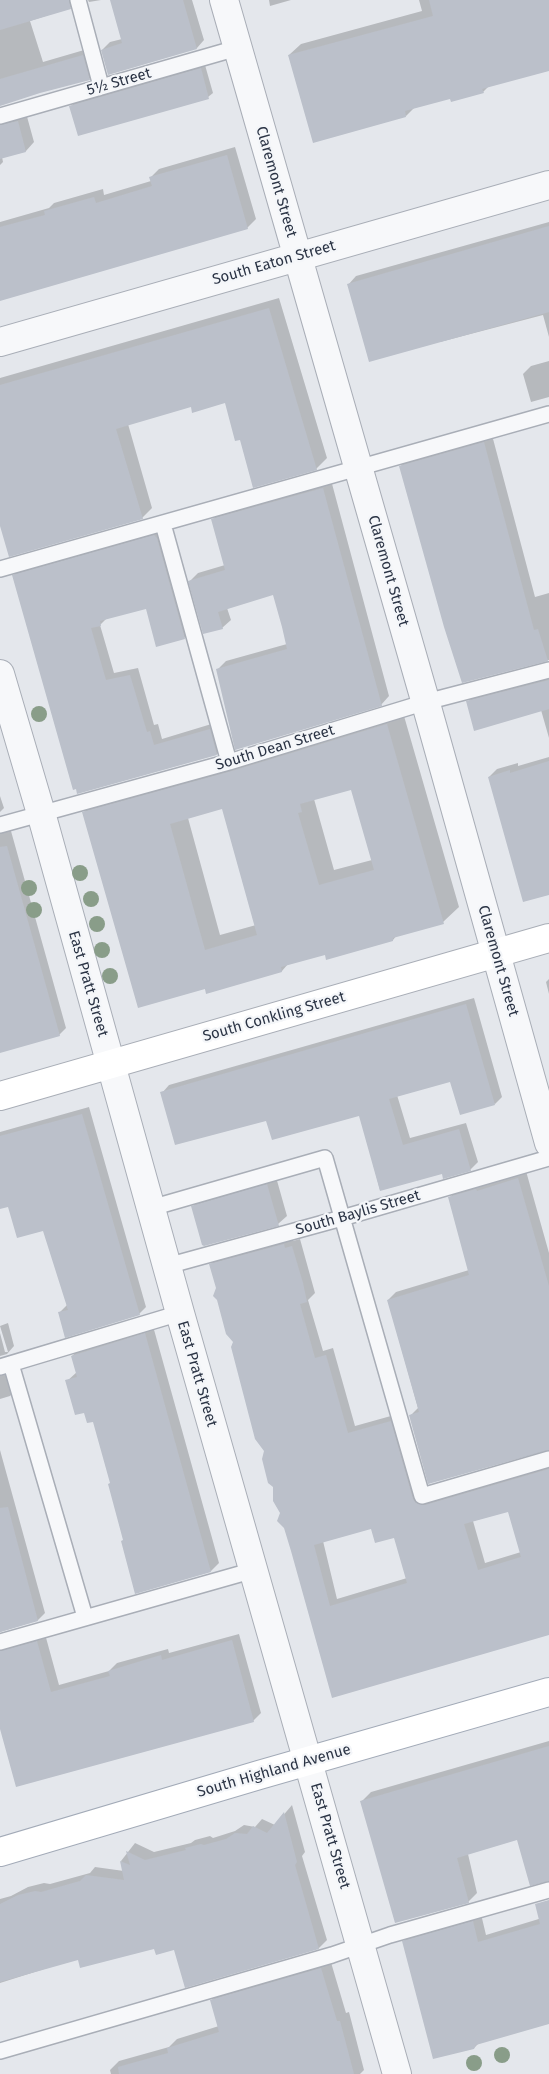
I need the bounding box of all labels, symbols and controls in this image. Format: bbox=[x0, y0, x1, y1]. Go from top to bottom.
street label: 5½ Street bbox=[85, 64, 153, 100]
street label: Claremont Street bbox=[252, 124, 300, 240]
street label: South Eaton Street bbox=[210, 237, 338, 289]
street label: Claremont Street bbox=[364, 513, 412, 629]
street label: South Dean Street bbox=[213, 721, 337, 775]
street label: Claremont Street bbox=[474, 903, 522, 1019]
street label: East Pratt Street bbox=[64, 929, 112, 1039]
street label: South Conkling Street bbox=[201, 988, 347, 1046]
street label: South Baylis Street bbox=[294, 1187, 422, 1239]
street label: East Pratt Street bbox=[173, 1319, 221, 1429]
street label: South Highland Avenue bbox=[195, 1740, 353, 1802]
street label: East Pratt Street bbox=[306, 1781, 354, 1891]

